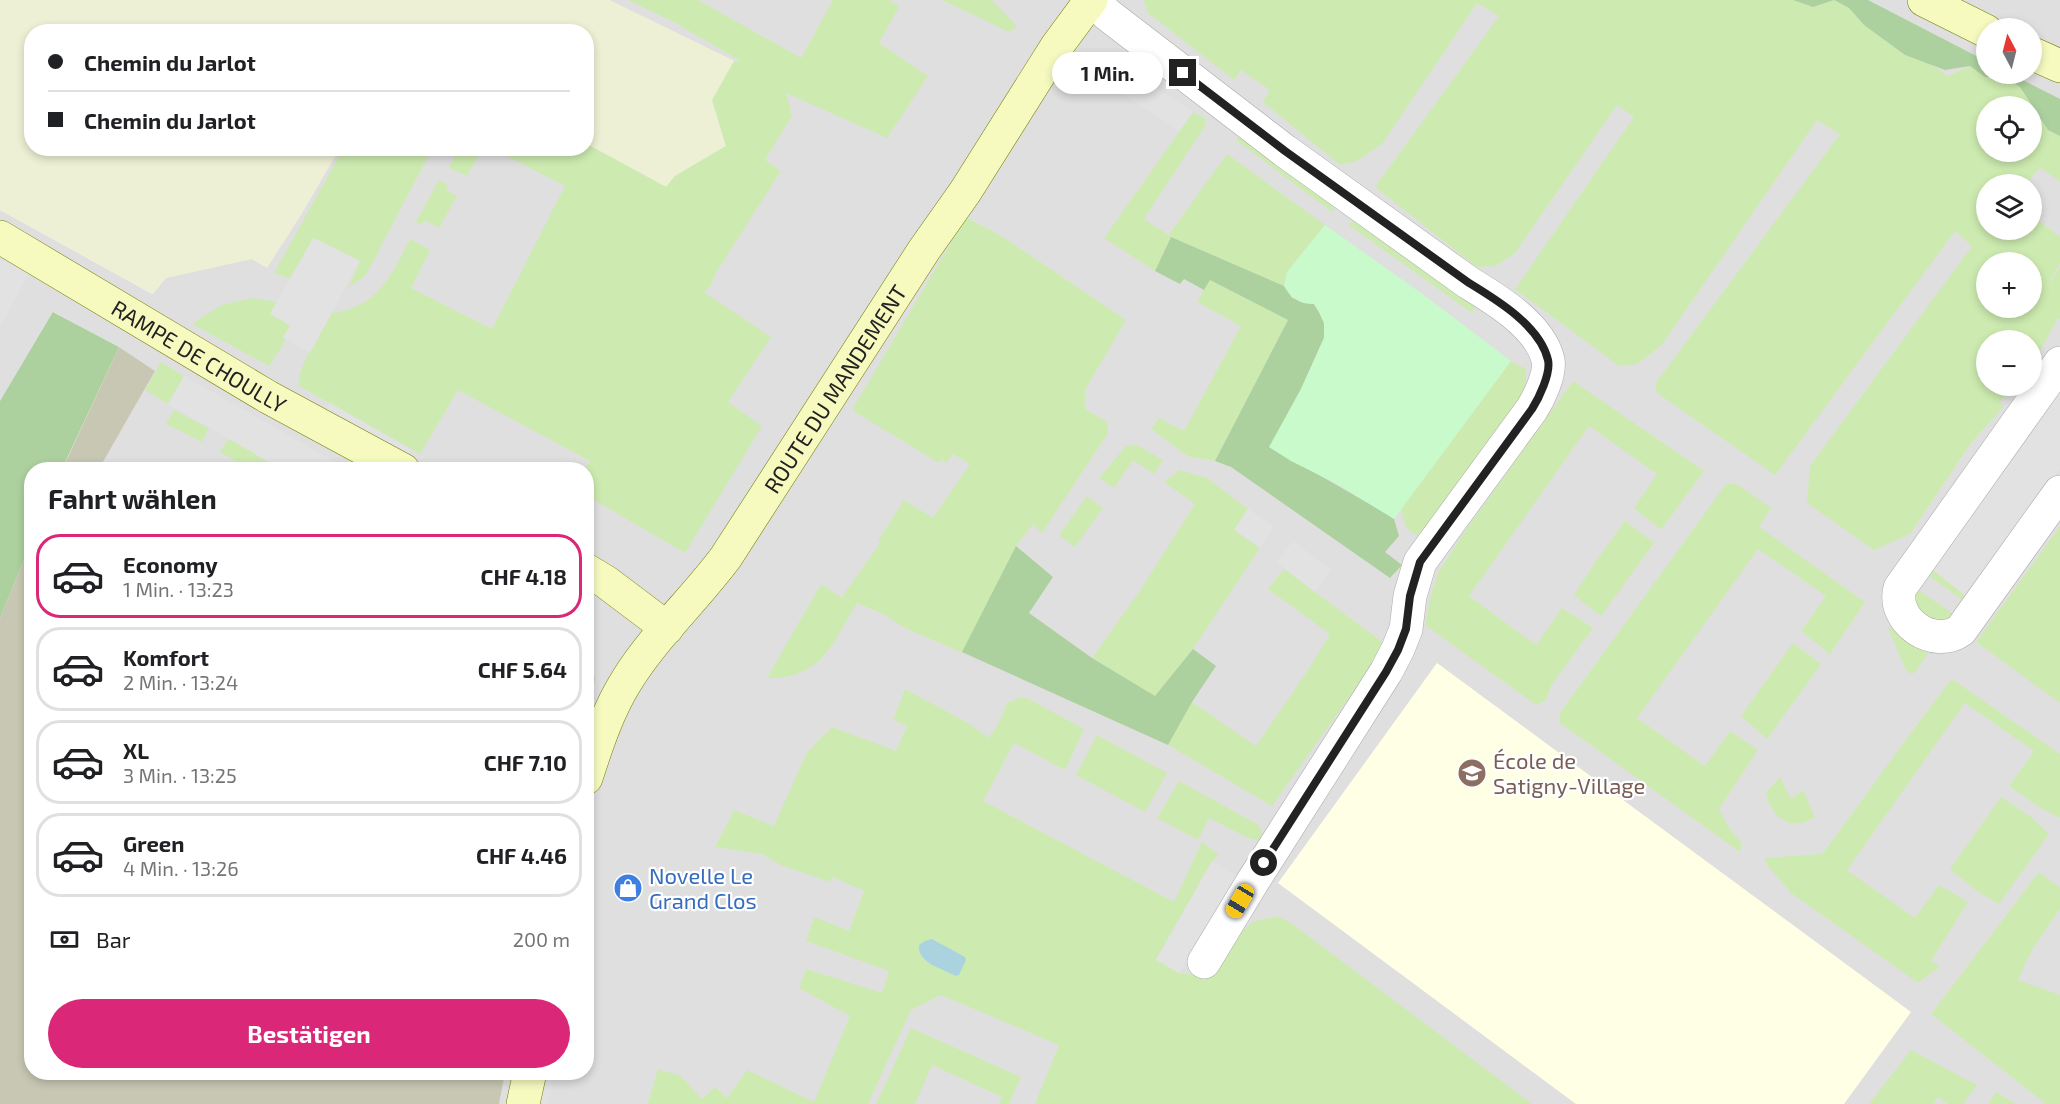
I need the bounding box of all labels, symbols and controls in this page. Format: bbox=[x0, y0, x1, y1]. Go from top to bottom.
north arrow bbox=[1976, 18, 2042, 84]
map controls bbox=[1976, 18, 2042, 396]
text: Chemin du Jarlot bbox=[84, 49, 256, 75]
callout: 1 Min. bbox=[1051, 52, 1162, 94]
route end bbox=[1169, 59, 1196, 86]
text: 1 Min. bbox=[1081, 61, 1134, 85]
button: locate bbox=[1976, 96, 2042, 162]
text: Chemin du Jarlot bbox=[84, 107, 256, 133]
button: layers bbox=[1976, 174, 2042, 240]
button: + bbox=[1976, 252, 2042, 318]
street label: ROUTE DU MANDEMENT bbox=[758, 279, 911, 497]
street label: RAMPE DE CHOULLY bbox=[107, 294, 291, 418]
button: − bbox=[1976, 330, 2042, 396]
text: Fahrt wählen bbox=[48, 482, 217, 514]
icon: car bbox=[51, 549, 105, 603]
text: Economy bbox=[123, 551, 218, 577]
text: CHF 4.18 bbox=[481, 563, 567, 589]
text: 1 Min. · 13:23 bbox=[123, 577, 234, 601]
icon: car bbox=[51, 642, 105, 696]
text: Komfort bbox=[123, 644, 209, 670]
text: CHF 5.64 bbox=[478, 656, 567, 682]
text: 2 Min. · 13:24 bbox=[123, 670, 238, 694]
icon: car bbox=[51, 735, 105, 789]
text: XL bbox=[123, 737, 149, 763]
place label: École de Satigny-Village bbox=[1493, 747, 1645, 798]
text: CHF 7.10 bbox=[484, 749, 567, 775]
school or university icon: École de Satigny-Village bbox=[1456, 757, 1488, 789]
text: 3 Min. · 13:25 bbox=[123, 763, 237, 787]
icon: car bbox=[51, 828, 105, 882]
text: Green bbox=[123, 830, 185, 856]
text: CHF 4.46 bbox=[476, 842, 567, 868]
route start bbox=[1250, 849, 1277, 876]
text: 4 Min. · 13:26 bbox=[123, 856, 239, 880]
place label: Novelle Le Grand Clos bbox=[649, 862, 757, 913]
shop icon: Novelle Le Grand Clos bbox=[612, 872, 644, 904]
car bbox=[1223, 881, 1257, 921]
icon: cash bbox=[48, 923, 81, 956]
text: Bar bbox=[96, 926, 131, 952]
text: 200 m bbox=[513, 927, 570, 951]
button: Bestätigen bbox=[48, 999, 570, 1068]

